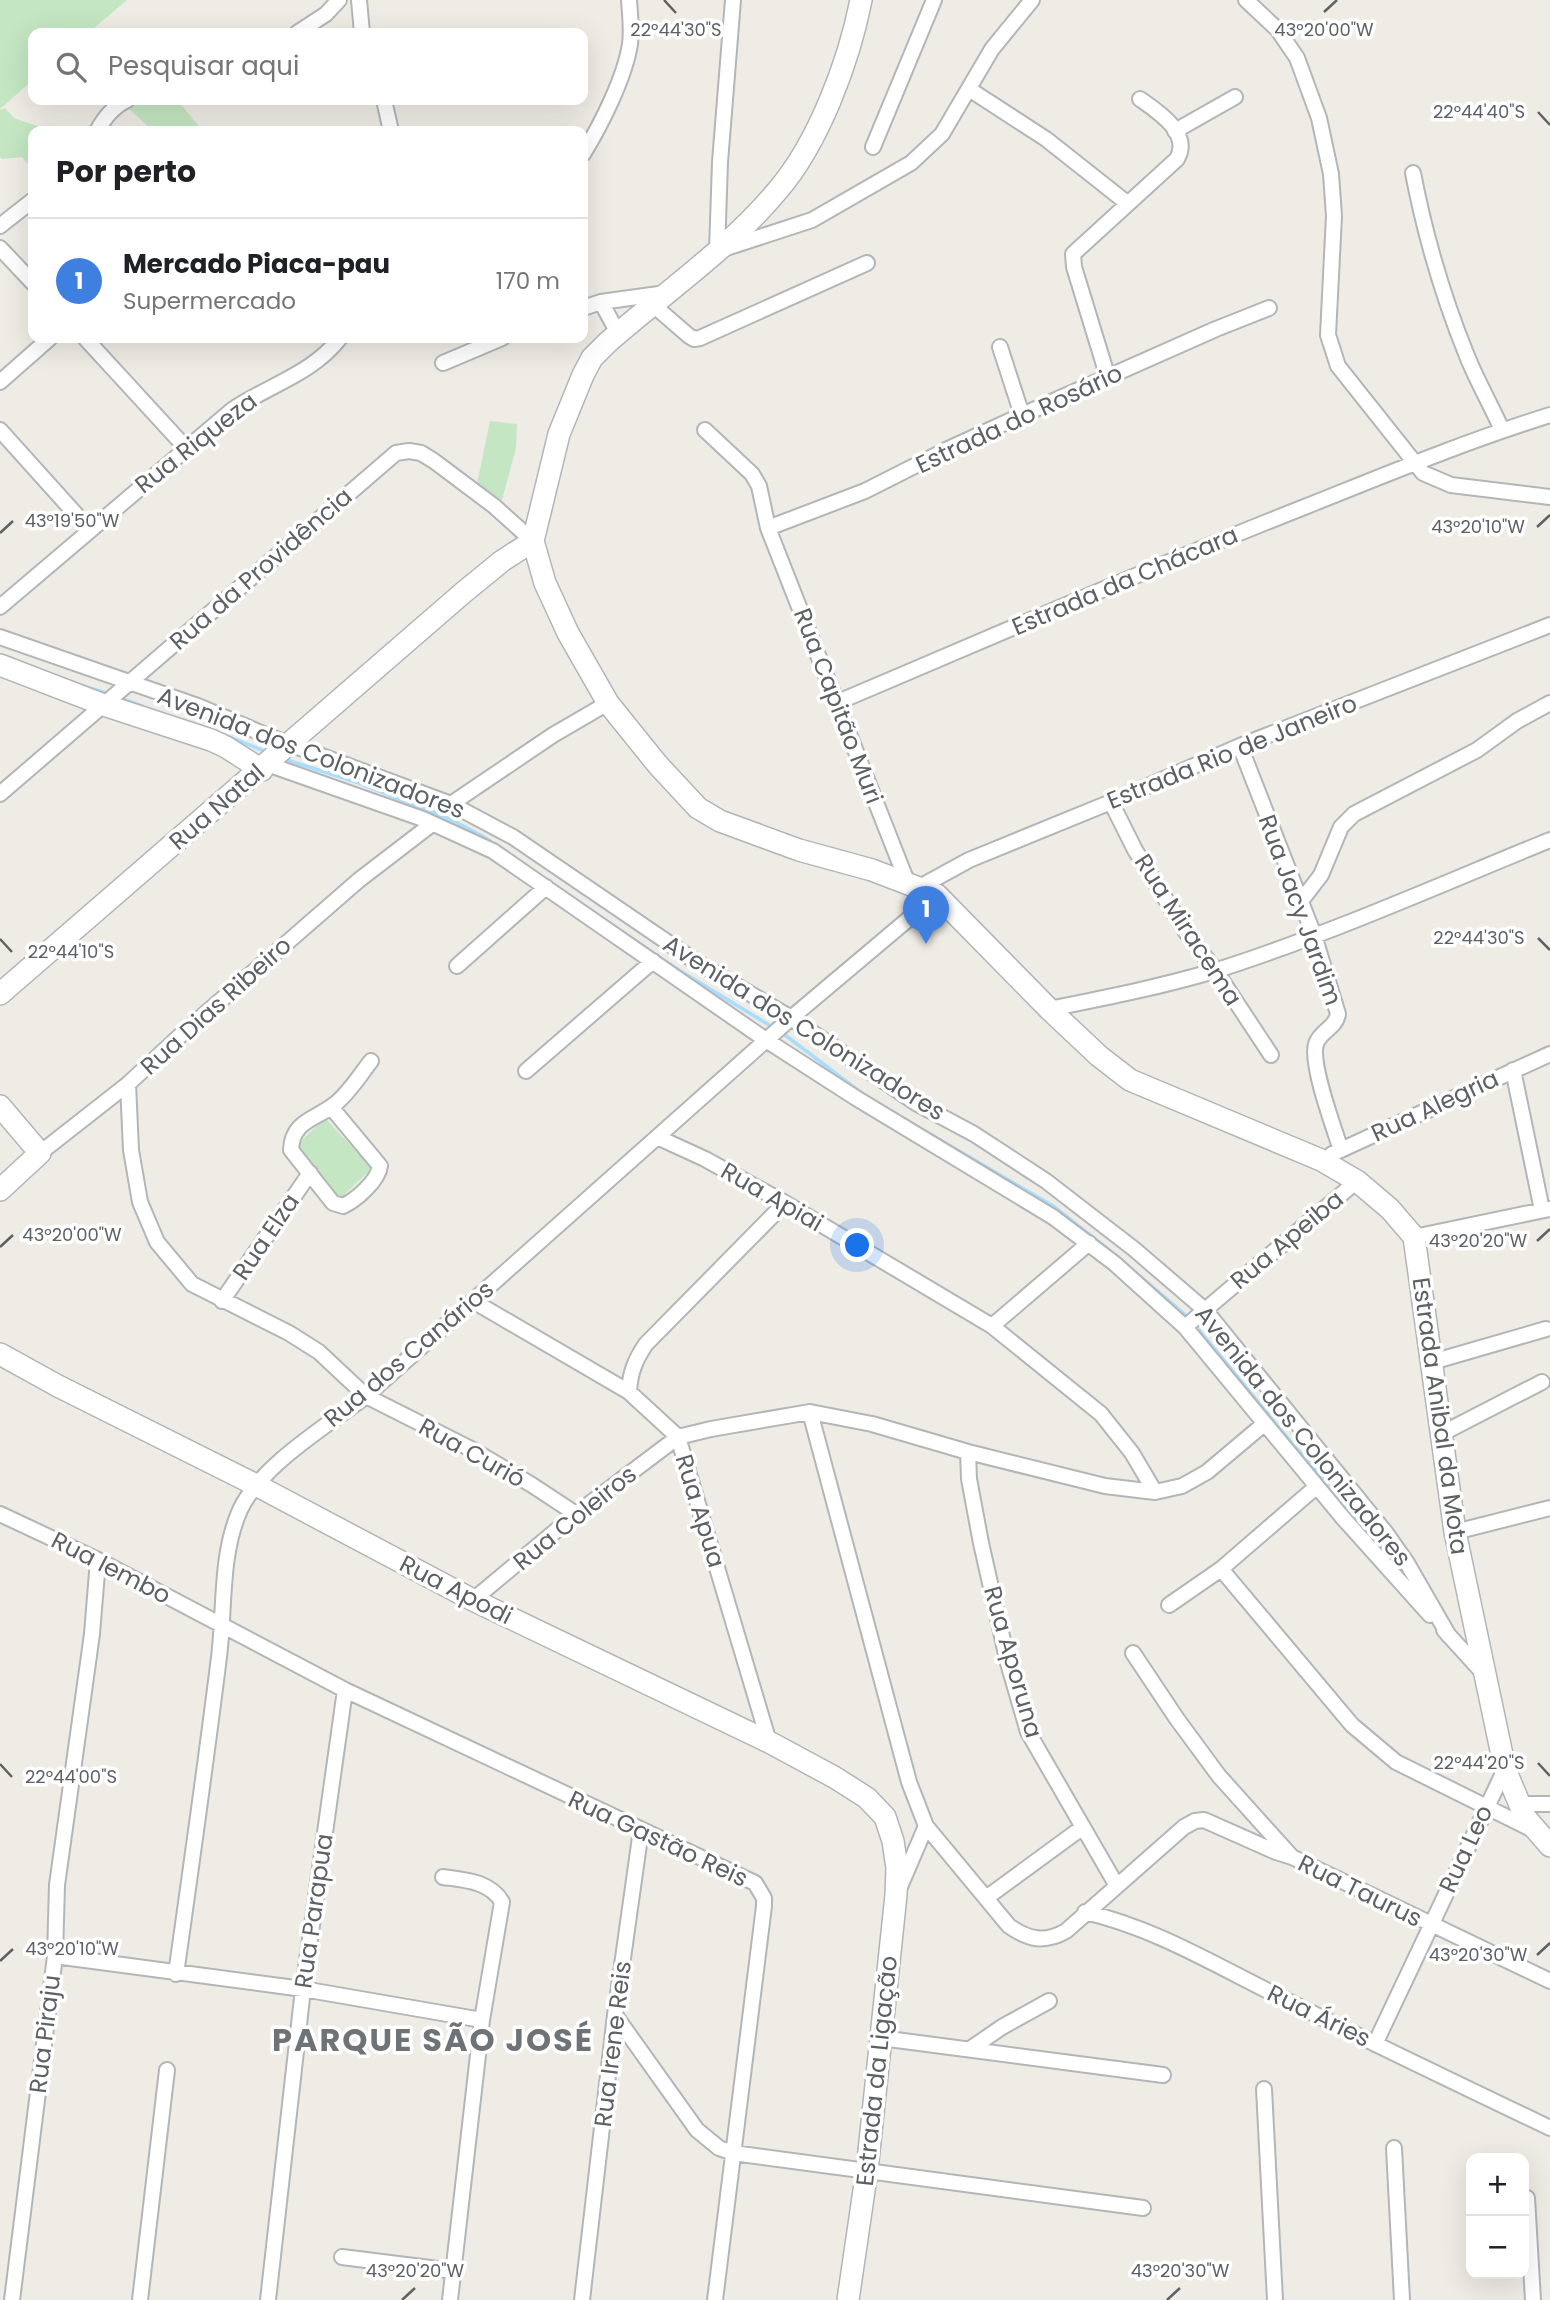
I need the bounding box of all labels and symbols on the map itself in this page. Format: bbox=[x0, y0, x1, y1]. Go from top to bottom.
text: 22°44'30"S bbox=[630, 17, 722, 42]
text: 43°20'00"W bbox=[1274, 17, 1374, 42]
text: 22°44'40"S bbox=[1433, 99, 1525, 124]
street label: Estrada do Rosário bbox=[910, 356, 1128, 481]
street label: Rua Riqueza bbox=[128, 384, 264, 501]
street label: Rua da Providência bbox=[162, 480, 359, 657]
text: 43°19'50"W bbox=[25, 508, 120, 533]
text: 43°20'10"W bbox=[1431, 514, 1525, 539]
street label: Estrada da Chácara bbox=[1007, 518, 1243, 643]
street label: Rua Capitão Muri bbox=[786, 603, 891, 808]
street label: Avenida dos Colonizadores bbox=[153, 679, 470, 826]
street label: Estrada Rio de Janeiro bbox=[1102, 686, 1362, 817]
street label: Rua Natal bbox=[162, 756, 271, 857]
street label: Rua Jacy Jardim bbox=[1251, 810, 1350, 1010]
street label: Rua Miracema bbox=[1127, 847, 1250, 1012]
pin: 1 bbox=[903, 886, 949, 944]
text: 22°44'30"S bbox=[1433, 925, 1525, 950]
street label: Avenida dos Colonizadores bbox=[657, 927, 952, 1128]
street label: Rua Dias Ribeiro bbox=[133, 929, 298, 1082]
text: 22°44'10"S bbox=[28, 939, 114, 964]
street label: Rua Alegria bbox=[1366, 1062, 1504, 1149]
street label: Rua Apiai bbox=[715, 1154, 829, 1239]
street label: Rua Apeiba bbox=[1223, 1183, 1350, 1297]
street label: Rua Elza bbox=[225, 1187, 307, 1287]
text: 43°20'00"W bbox=[22, 1222, 122, 1247]
your location bbox=[840, 1228, 874, 1262]
text: 43°20'20"W bbox=[1429, 1228, 1528, 1253]
street label: Rua dos Canários bbox=[317, 1273, 501, 1434]
street label: Estrada Anibal da Mota bbox=[1405, 1275, 1476, 1557]
street label: Avenida dos Colonizadores bbox=[1188, 1298, 1419, 1573]
street label: Rua Curió bbox=[413, 1410, 531, 1495]
street label: Rua Apua bbox=[668, 1450, 733, 1571]
street label: Rua Coleiros bbox=[506, 1458, 643, 1578]
street label: Rua Iembo bbox=[46, 1523, 176, 1612]
street label: Rua Apodi bbox=[394, 1547, 518, 1632]
street label: Rua Aporuna bbox=[976, 1582, 1051, 1742]
text: 22°44'20"S bbox=[1433, 1750, 1525, 1775]
text: 22°44'00"S bbox=[25, 1764, 117, 1789]
street label: Rua Gastão Reis bbox=[563, 1782, 753, 1895]
street label: Rua Leo bbox=[1431, 1800, 1500, 1898]
street label: Rua Parapua bbox=[286, 1832, 341, 1990]
street label: Rua Taurus bbox=[1293, 1846, 1428, 1935]
text: 43°20'10"W bbox=[25, 1936, 119, 1961]
text: 43°20'30"W bbox=[1429, 1942, 1528, 1967]
street label: Estrada da Ligação bbox=[848, 1954, 905, 2188]
street label: Rua Irene Reis bbox=[586, 1959, 639, 2129]
street label: Rua Piraju bbox=[21, 1973, 68, 2095]
street label: Rua Áries bbox=[1262, 1976, 1376, 2055]
district label: PARQUE SÃO JOSÉ bbox=[272, 2017, 594, 2062]
text: 43°20'20"W bbox=[366, 2258, 465, 2283]
text: 43°20'30"W bbox=[1131, 2258, 1230, 2283]

